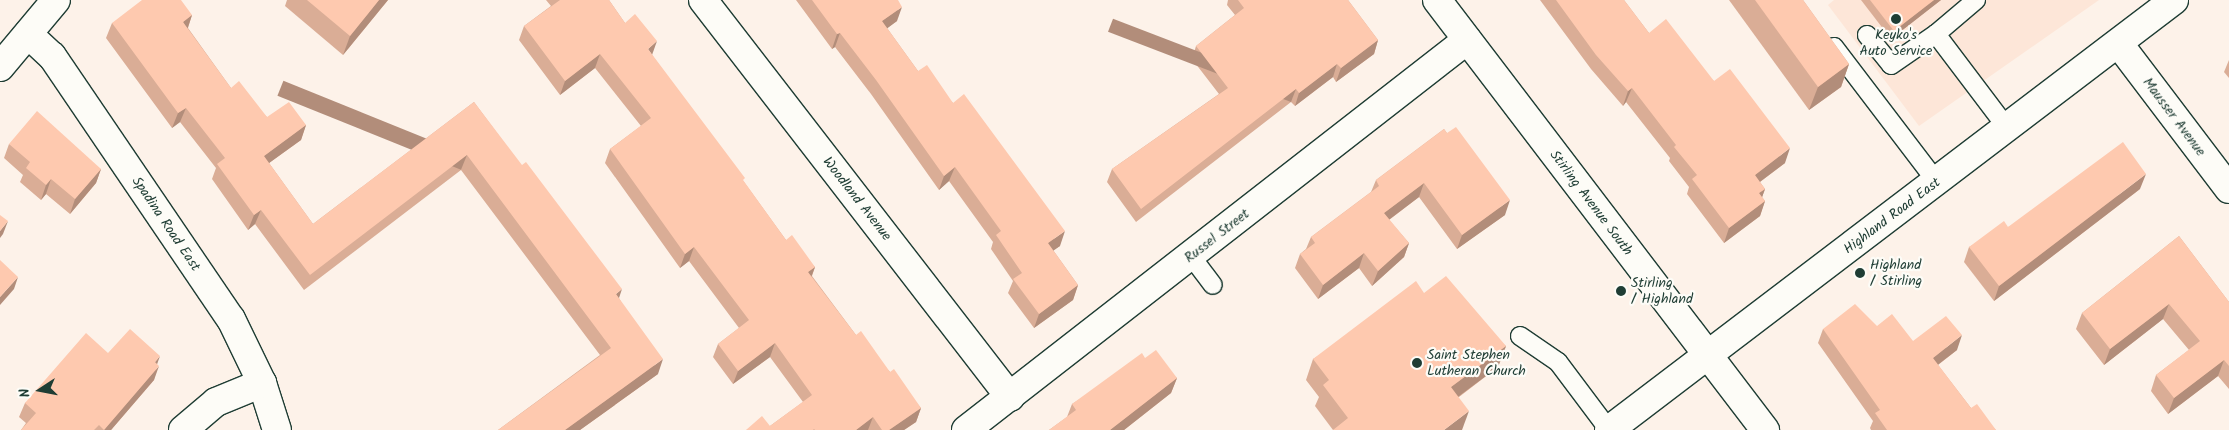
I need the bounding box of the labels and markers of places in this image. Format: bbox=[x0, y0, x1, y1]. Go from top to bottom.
marker: Keyko's Auto Service bbox=[1890, 13, 1902, 25]
place label: Keyko's Auto Service bbox=[1860, 27, 1932, 59]
place label: Highland / Stirling bbox=[1870, 257, 1922, 290]
marker: Highland / Stirling bbox=[1854, 267, 1866, 279]
place label: Stirling / Highland bbox=[1631, 275, 1693, 308]
marker: Stirling / Highland bbox=[1615, 285, 1627, 297]
place label: Saint Stephen Lutheran Church bbox=[1427, 347, 1526, 380]
marker: Saint Stephen Lutheran Church bbox=[1411, 357, 1423, 369]

